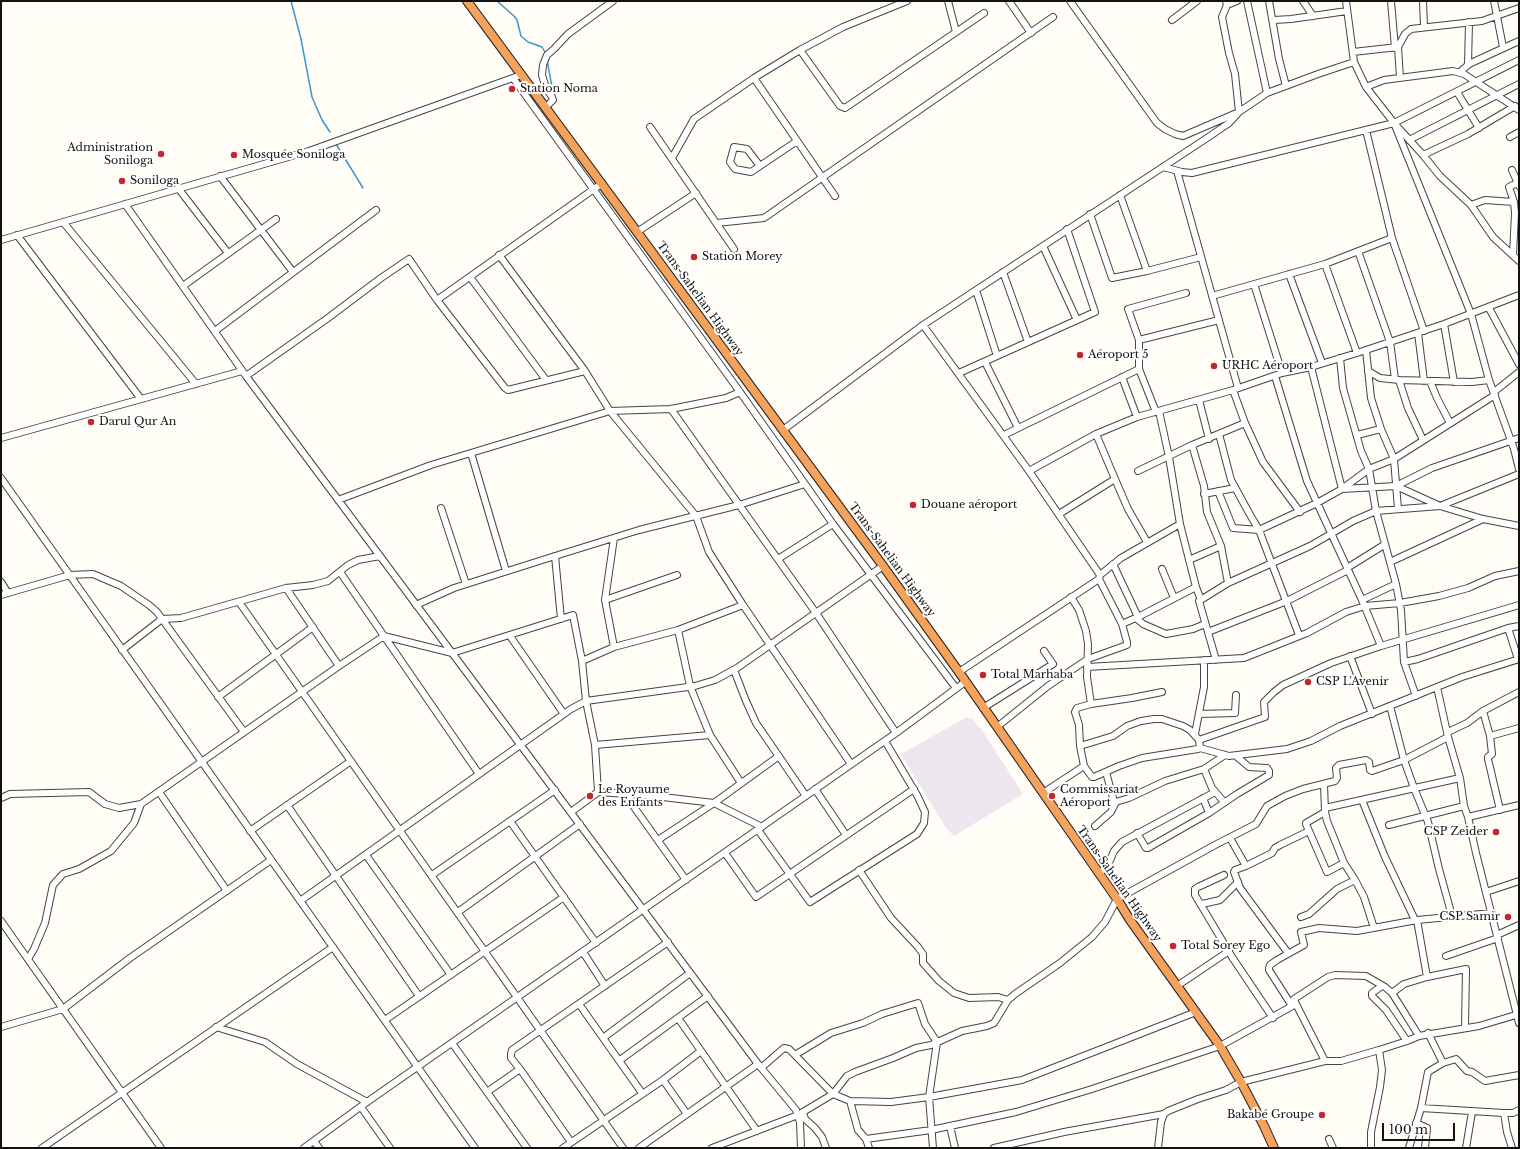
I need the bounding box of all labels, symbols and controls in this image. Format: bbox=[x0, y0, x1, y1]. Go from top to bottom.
place label: Station Noma bbox=[520, 82, 598, 96]
marker: Station Noma bbox=[507, 84, 517, 94]
place label: Administration Soniloga bbox=[67, 141, 153, 167]
place label: Mosquée Soniloga bbox=[242, 148, 345, 162]
marker: Administration Soniloga bbox=[156, 149, 166, 159]
marker: Mosquée Soniloga bbox=[229, 150, 239, 160]
place label: Soniloga bbox=[130, 174, 179, 188]
marker: Soniloga bbox=[117, 176, 127, 186]
street label: Trans-Sahelian Highway bbox=[654, 239, 746, 359]
place label: Station Morey bbox=[702, 250, 782, 264]
marker: Station Morey bbox=[689, 252, 699, 262]
place label: Aéroport 5 bbox=[1088, 348, 1148, 362]
marker: Aéroport 5 bbox=[1075, 350, 1085, 360]
place label: URHC Aéroport bbox=[1222, 359, 1313, 373]
marker: URHC Aéroport bbox=[1209, 361, 1219, 371]
place label: Darul Qur An bbox=[99, 415, 176, 429]
marker: Darul Qur An bbox=[86, 417, 96, 427]
place label: Douane aéroport bbox=[921, 498, 1017, 512]
street label: Trans-Sahelian Highway bbox=[846, 500, 938, 620]
marker: Douane aéroport bbox=[908, 500, 918, 510]
place label: Total Marhaba bbox=[991, 668, 1073, 682]
marker: Total Marhaba bbox=[978, 670, 988, 680]
place label: CSP L'Avenir bbox=[1316, 675, 1388, 689]
marker: CSP L'Avenir bbox=[1303, 677, 1313, 687]
place label: Le Royaume des Enfants bbox=[598, 783, 669, 809]
place label: Commissariat Aéroport bbox=[1060, 783, 1139, 809]
marker: Le Royaume des Enfants bbox=[585, 791, 595, 801]
marker: Commissariat Aéroport bbox=[1047, 791, 1057, 801]
street label: Trans-Sahelian Highway bbox=[1074, 824, 1164, 944]
place label: CSP Zeider bbox=[1424, 825, 1488, 839]
marker: CSP Zeider bbox=[1491, 827, 1501, 837]
place label: CSP Samir bbox=[1439, 910, 1500, 924]
marker: CSP Samir bbox=[1503, 912, 1513, 922]
place label: Total Sorey Ego bbox=[1181, 939, 1270, 953]
marker: Total Sorey Ego bbox=[1168, 941, 1178, 951]
place label: Bakabé Groupe bbox=[1227, 1108, 1314, 1122]
marker: Bakabé Groupe bbox=[1317, 1110, 1327, 1120]
scale bar bbox=[1384, 1115, 1457, 1141]
text: 100 m bbox=[1389, 1122, 1428, 1137]

